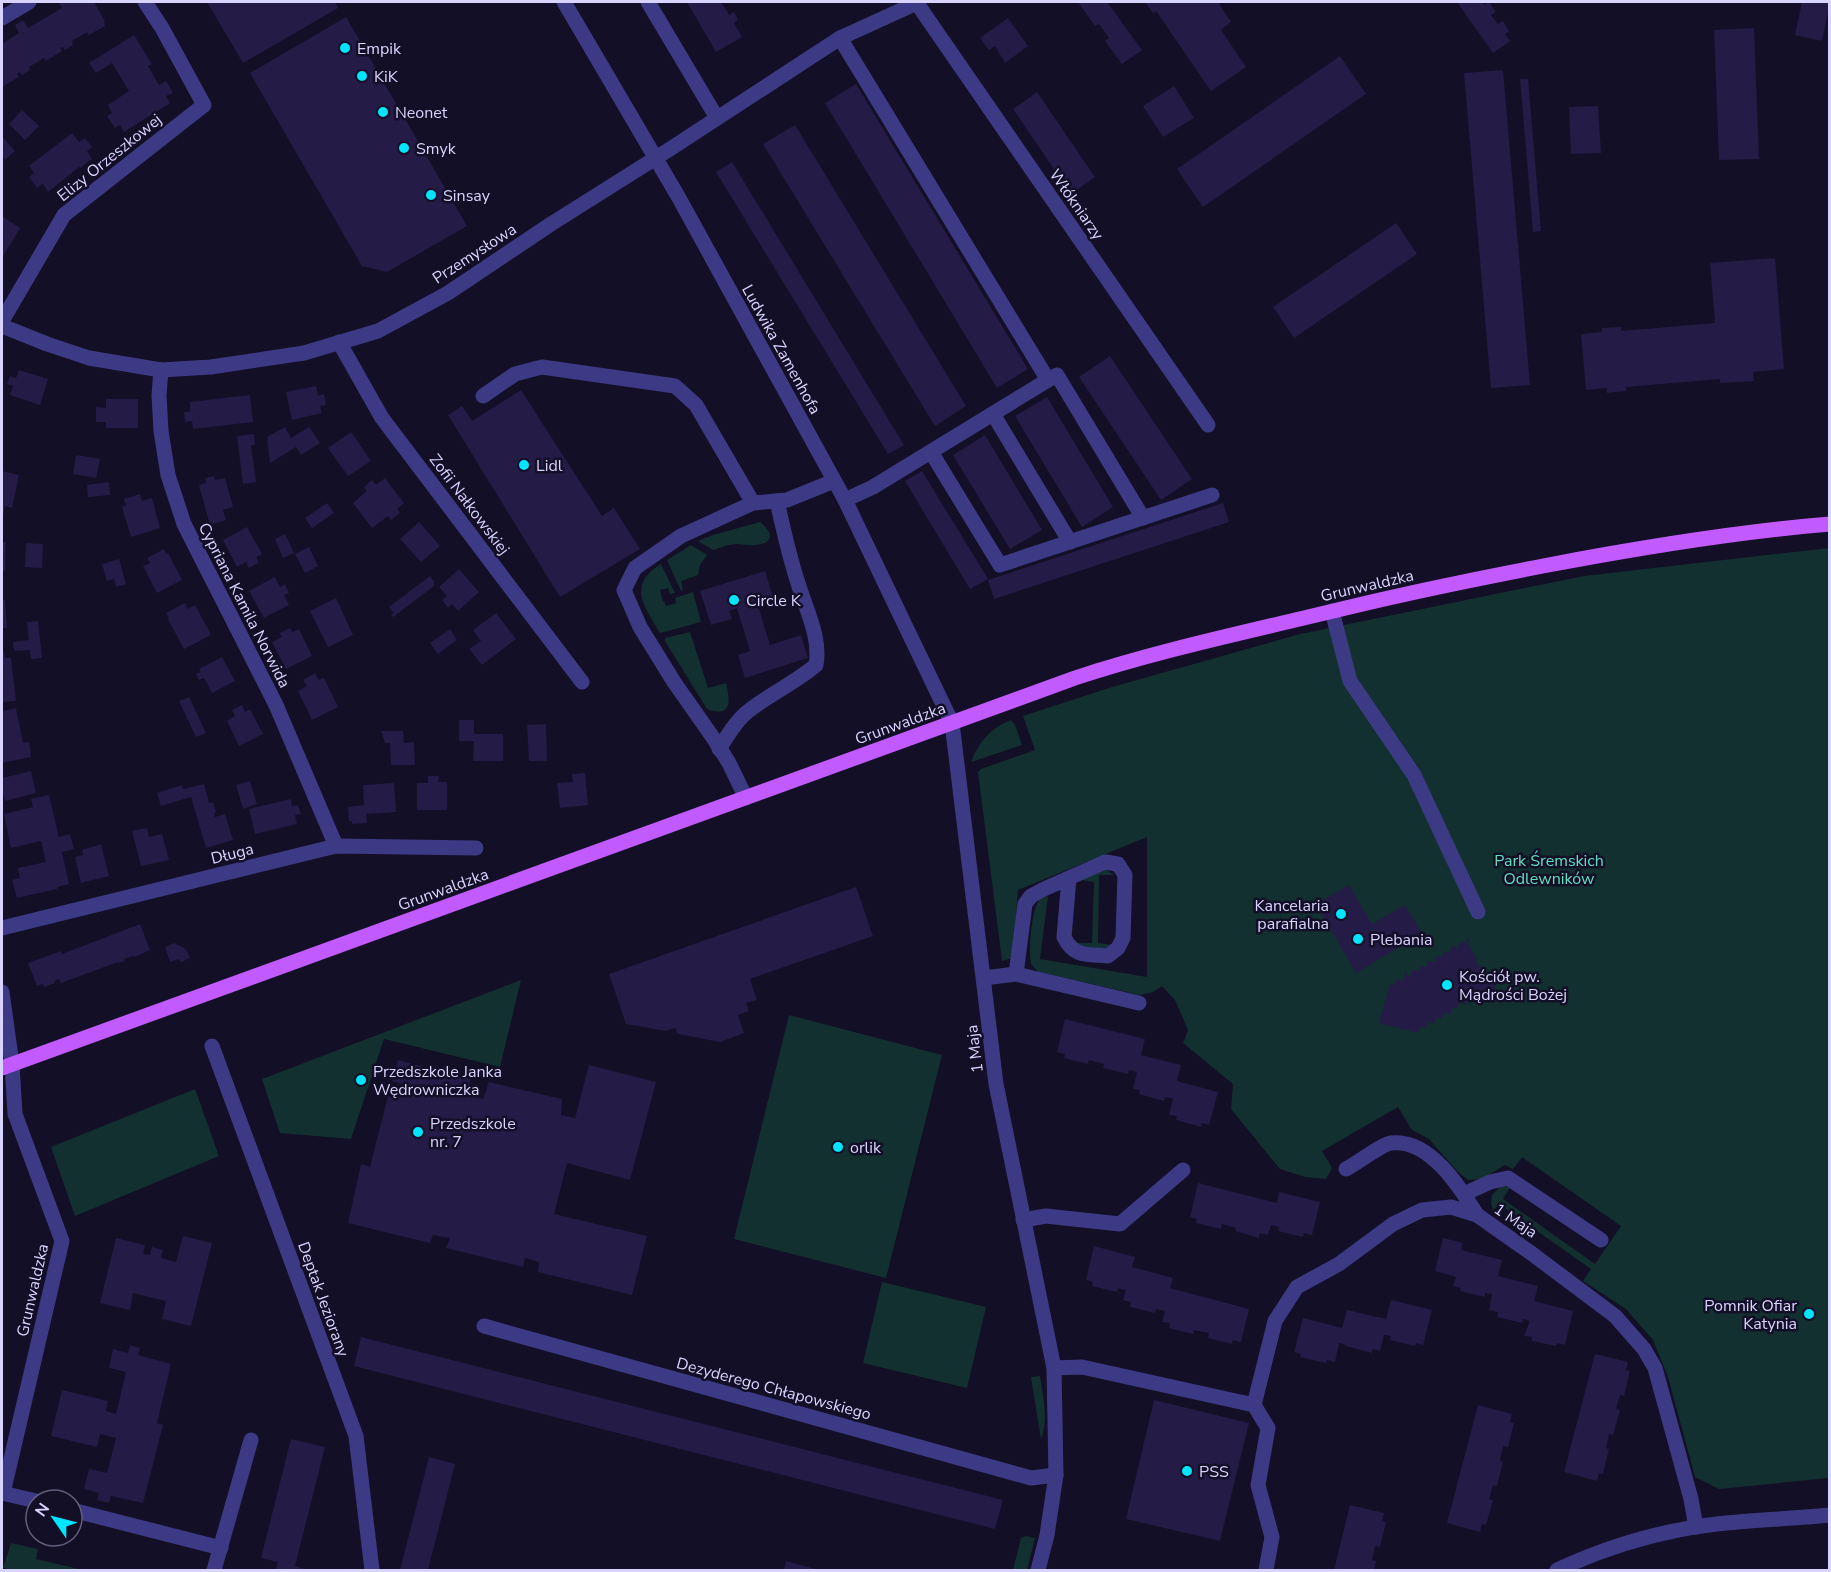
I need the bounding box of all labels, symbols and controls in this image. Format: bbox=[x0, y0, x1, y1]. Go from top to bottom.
place label: Empik bbox=[357, 38, 402, 60]
marker: Empik bbox=[338, 41, 352, 55]
place label: KiK bbox=[374, 66, 399, 88]
marker: KiK bbox=[355, 69, 369, 83]
place label: Neonet bbox=[395, 102, 448, 124]
marker: Neonet bbox=[376, 105, 390, 119]
street label: Elizy Orzeszkowej bbox=[53, 109, 166, 207]
place label: Smyk bbox=[416, 138, 457, 160]
marker: Smyk bbox=[397, 141, 411, 155]
street label: Włókniarzy bbox=[1044, 165, 1109, 245]
place label: Sinsay bbox=[443, 185, 491, 207]
marker: Sinsay bbox=[424, 188, 438, 202]
street label: Przemysłowa bbox=[428, 218, 521, 289]
street label: Ludwika Zamenhofa bbox=[736, 281, 826, 418]
street label: Zofii Nałkowskiej bbox=[424, 450, 515, 560]
place label: Lidl bbox=[536, 455, 563, 477]
marker: Lidl bbox=[517, 458, 531, 472]
street label: Cypriana Kamila Norwida bbox=[193, 519, 295, 692]
street label: Grunwaldzka bbox=[1319, 565, 1416, 607]
place label: Circle K bbox=[746, 590, 802, 612]
marker: Circle K bbox=[727, 593, 741, 607]
street label: Grunwaldzka bbox=[852, 697, 949, 751]
street label: Długa bbox=[208, 838, 256, 870]
park label: Park Śremskich Odlewników bbox=[1494, 850, 1604, 890]
street label: Grunwaldzka bbox=[395, 863, 492, 917]
place label: Kancelaria parafialna bbox=[1255, 895, 1329, 935]
marker: Kancelaria parafialna bbox=[1334, 907, 1348, 921]
place label: Plebania bbox=[1370, 929, 1432, 951]
marker: Plebania bbox=[1351, 932, 1365, 946]
place label: Kościół pw. Mądrości Bożej bbox=[1459, 966, 1567, 1006]
marker: Kościół pw. Mądrości Bożej bbox=[1440, 978, 1454, 992]
street label: 1 Maja bbox=[961, 1024, 989, 1074]
place label: Przedszkole Janka Wędrowniczka bbox=[373, 1061, 502, 1101]
marker: Przedszkole Janka Wędrowniczka bbox=[354, 1073, 368, 1087]
place label: Przedszkole nr. 7 bbox=[430, 1113, 516, 1153]
marker: Przedszkole nr. 7 bbox=[411, 1125, 425, 1139]
place label: orlik bbox=[850, 1137, 882, 1159]
marker: orlik bbox=[831, 1140, 845, 1154]
street label: 1 Maja bbox=[1489, 1198, 1542, 1243]
street label: Deptak Jeziorany bbox=[292, 1239, 354, 1361]
street label: Grunwaldzka bbox=[12, 1242, 54, 1339]
place label: Pomnik Ofiar Katynia bbox=[1704, 1295, 1797, 1335]
marker: Pomnik Ofiar Katynia bbox=[1802, 1307, 1816, 1321]
street label: Dezyderego Chłapowskiego bbox=[674, 1352, 874, 1426]
place label: PSS bbox=[1199, 1461, 1229, 1483]
marker: PSS bbox=[1180, 1464, 1194, 1478]
north arrow bbox=[24, 1488, 84, 1548]
text: N bbox=[30, 1499, 55, 1521]

